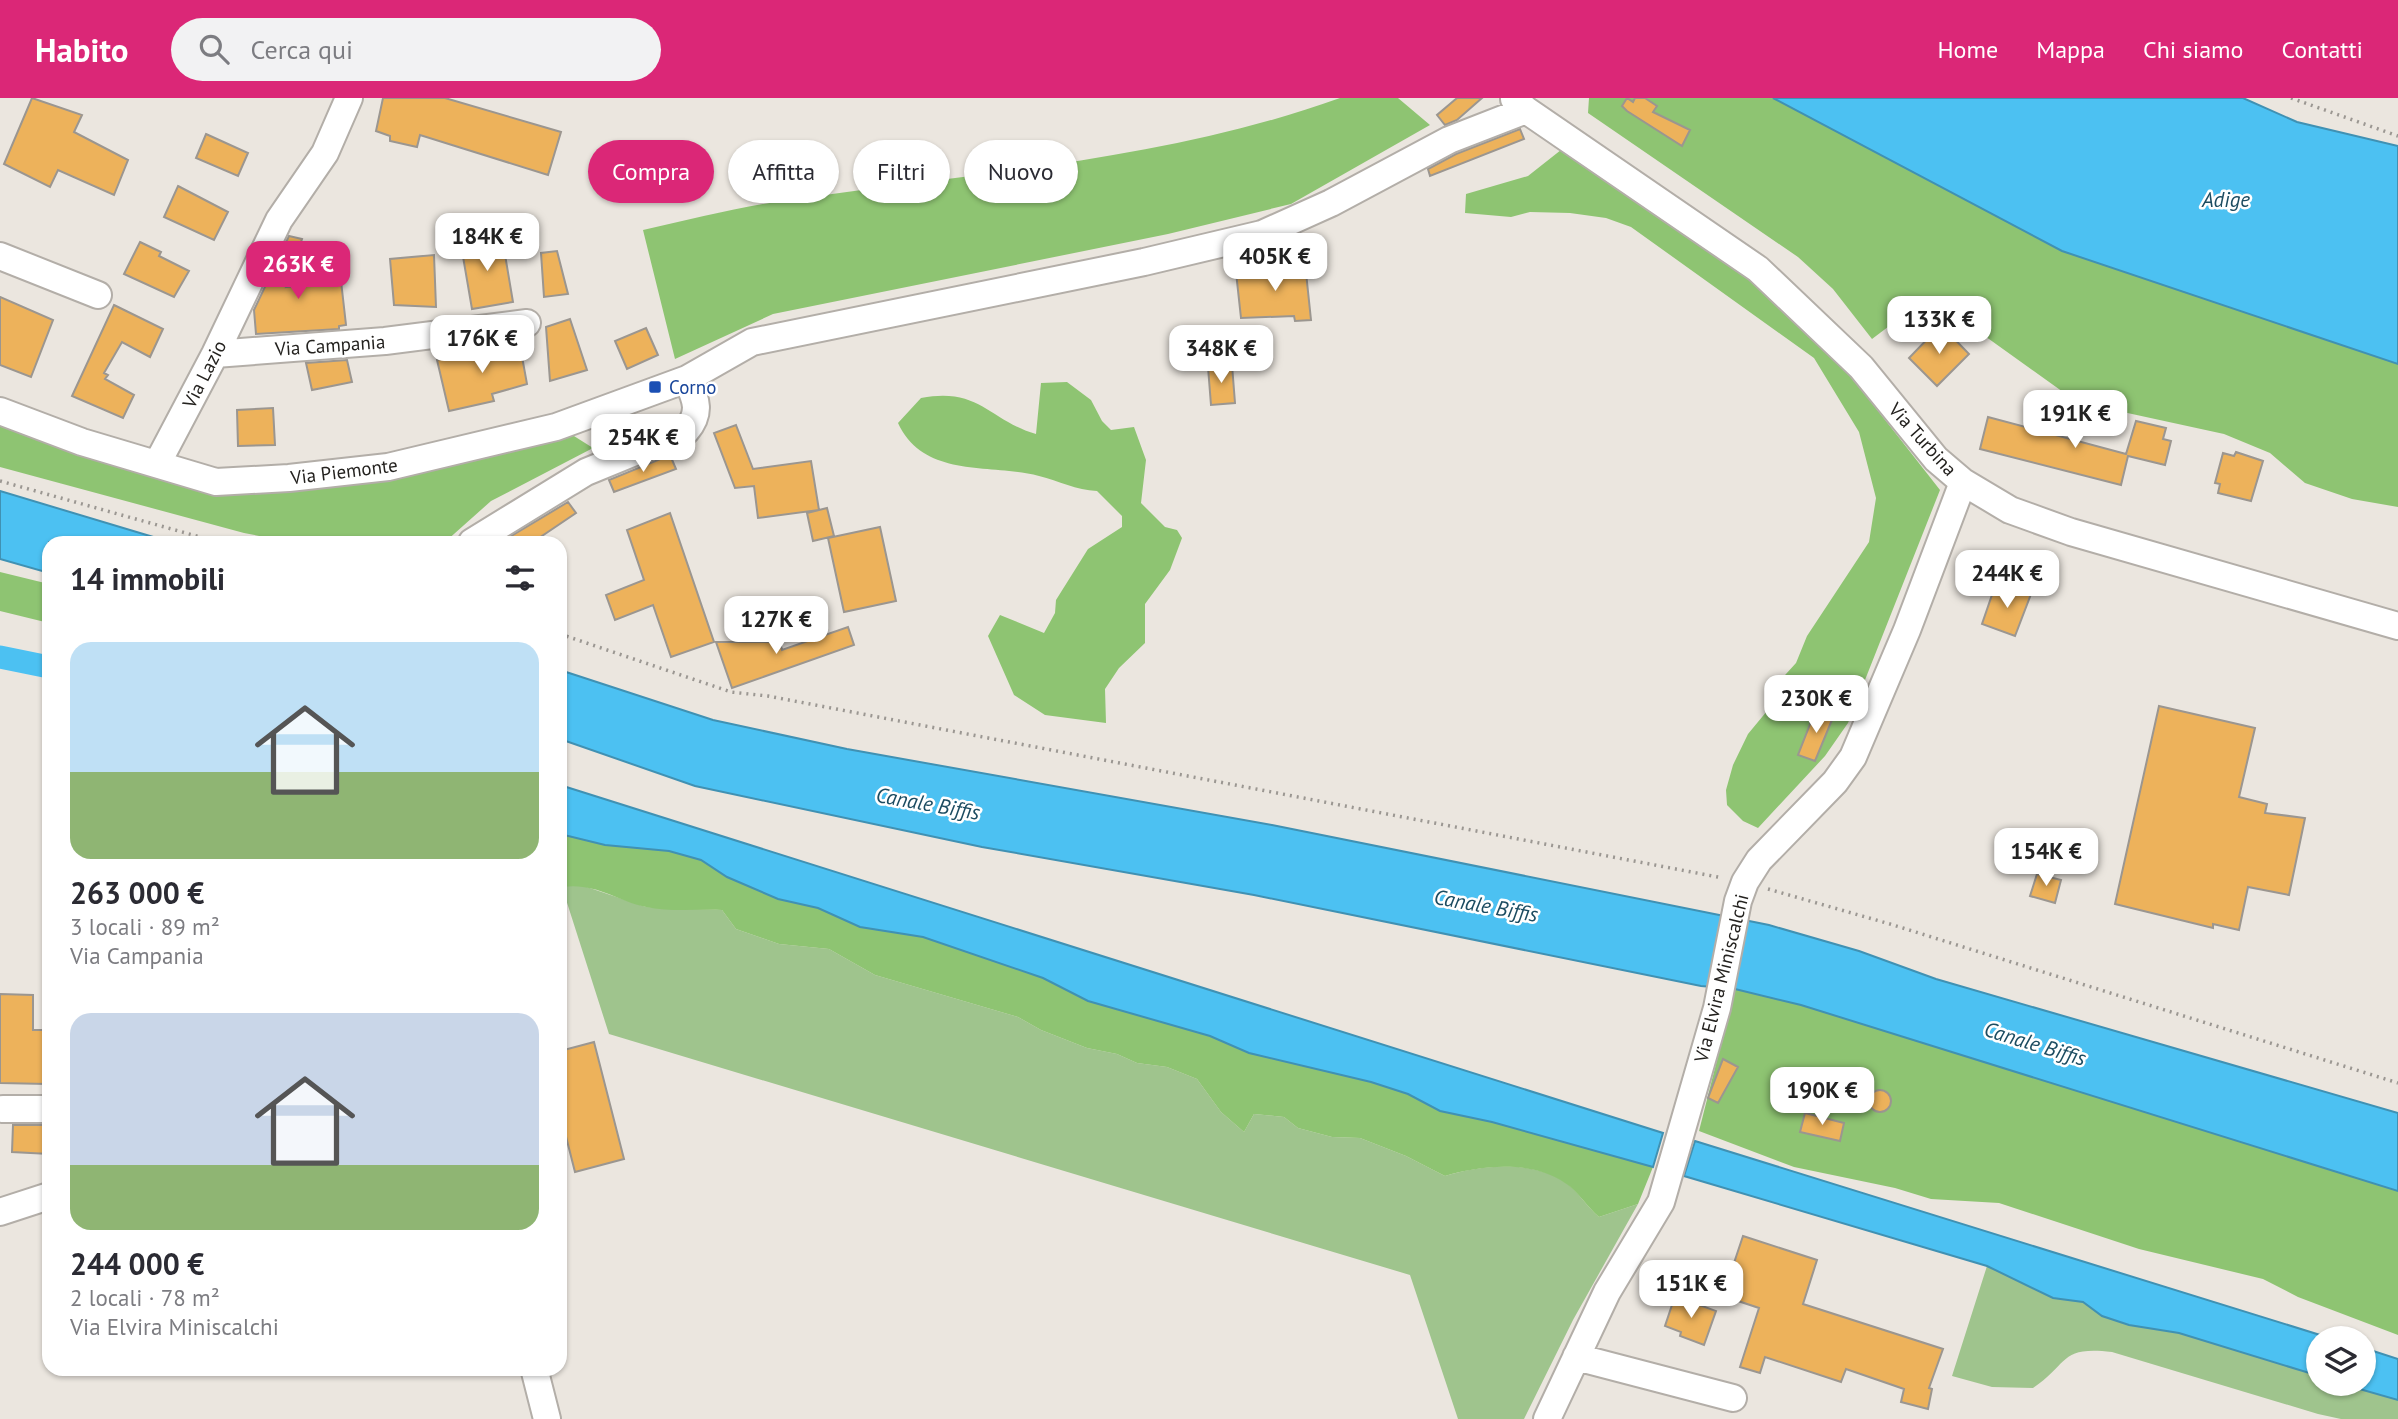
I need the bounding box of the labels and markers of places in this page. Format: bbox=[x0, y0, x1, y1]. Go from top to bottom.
pin: 184K € bbox=[430, 214, 544, 273]
pin: 405K € bbox=[1218, 234, 1332, 293]
pin: 263K € bbox=[241, 242, 355, 301]
pin: 133K € bbox=[1882, 296, 1996, 356]
pin: 176K € bbox=[425, 316, 539, 375]
pin: 348K € bbox=[1164, 326, 1278, 385]
place label: Corno bbox=[669, 375, 716, 399]
marker: Corno bbox=[647, 379, 663, 395]
pin: 191K € bbox=[2018, 390, 2132, 450]
pin: 254K € bbox=[586, 414, 700, 474]
pin: 244K € bbox=[1950, 550, 2064, 610]
pin: 127K € bbox=[719, 596, 833, 656]
pin: 230K € bbox=[1759, 676, 1873, 735]
pin: 154K € bbox=[1989, 828, 2103, 888]
pin: 190K € bbox=[1765, 1068, 1879, 1127]
pin: 151K € bbox=[1634, 1260, 1748, 1320]

